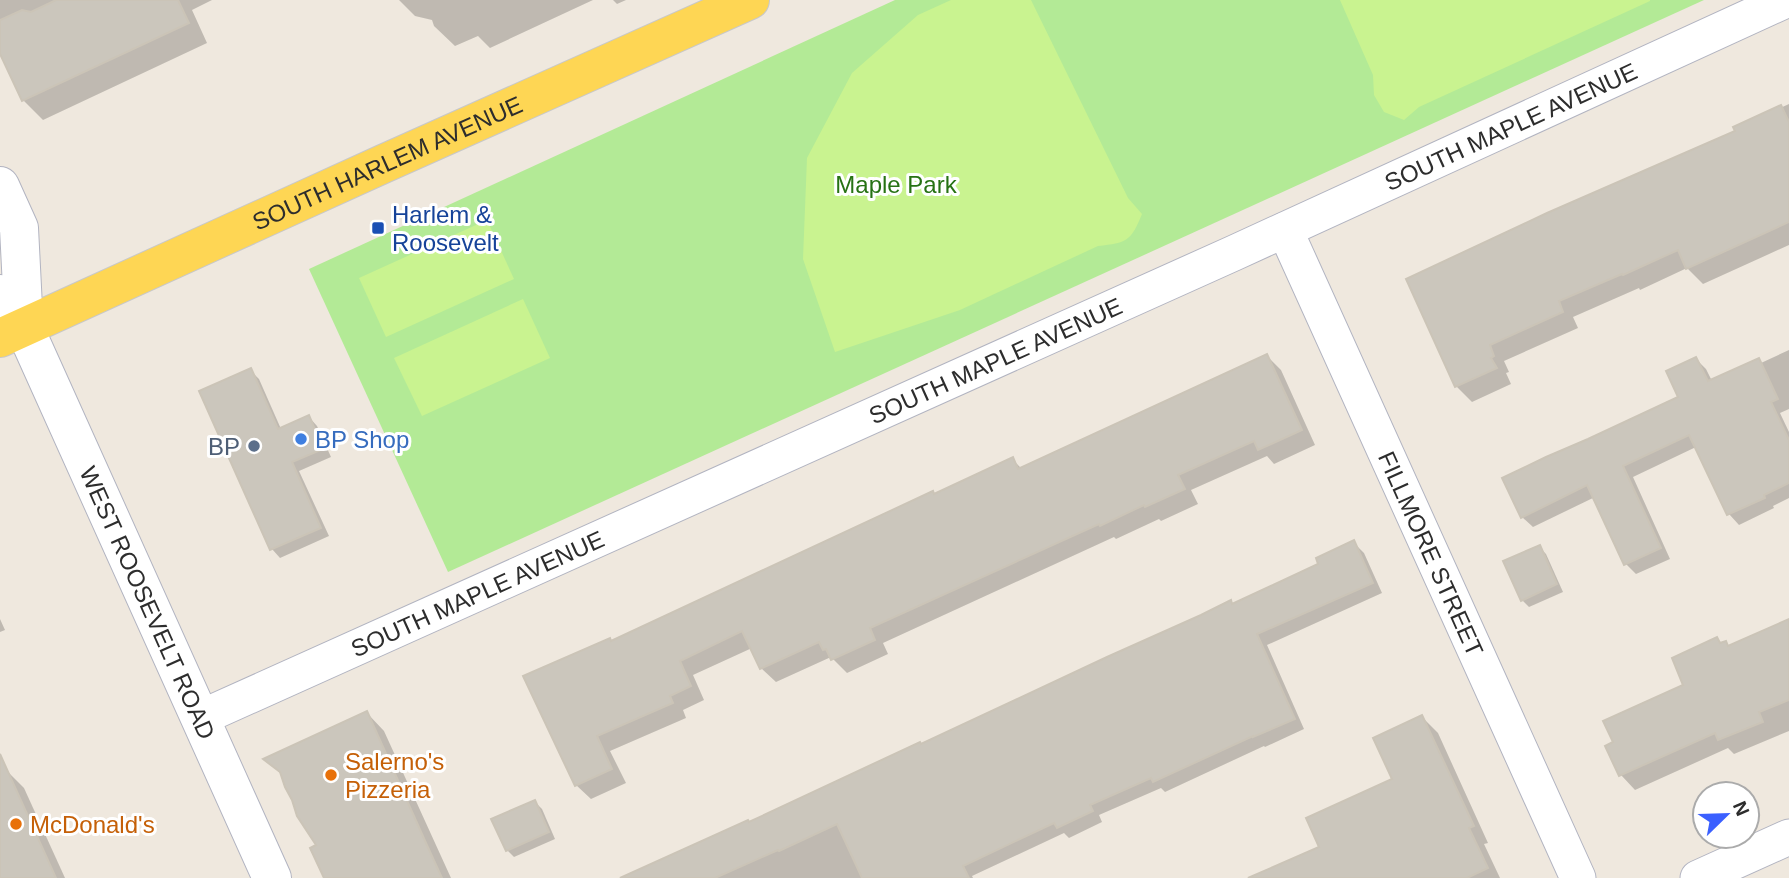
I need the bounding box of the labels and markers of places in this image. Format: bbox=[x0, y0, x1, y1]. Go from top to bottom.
place label: Harlem & Roosevelt bbox=[392, 201, 499, 256]
marker: Harlem & Roosevelt bbox=[370, 220, 386, 236]
place label: BP Shop bbox=[315, 426, 409, 453]
marker: BP Shop bbox=[293, 431, 309, 447]
place label: BP bbox=[208, 433, 240, 460]
marker: BP bbox=[246, 438, 262, 454]
place label: Salerno's Pizzeria bbox=[345, 748, 444, 803]
marker: Salerno's Pizzeria bbox=[323, 767, 339, 783]
place label: McDonald's bbox=[30, 811, 155, 838]
marker: McDonald's bbox=[8, 816, 24, 832]

